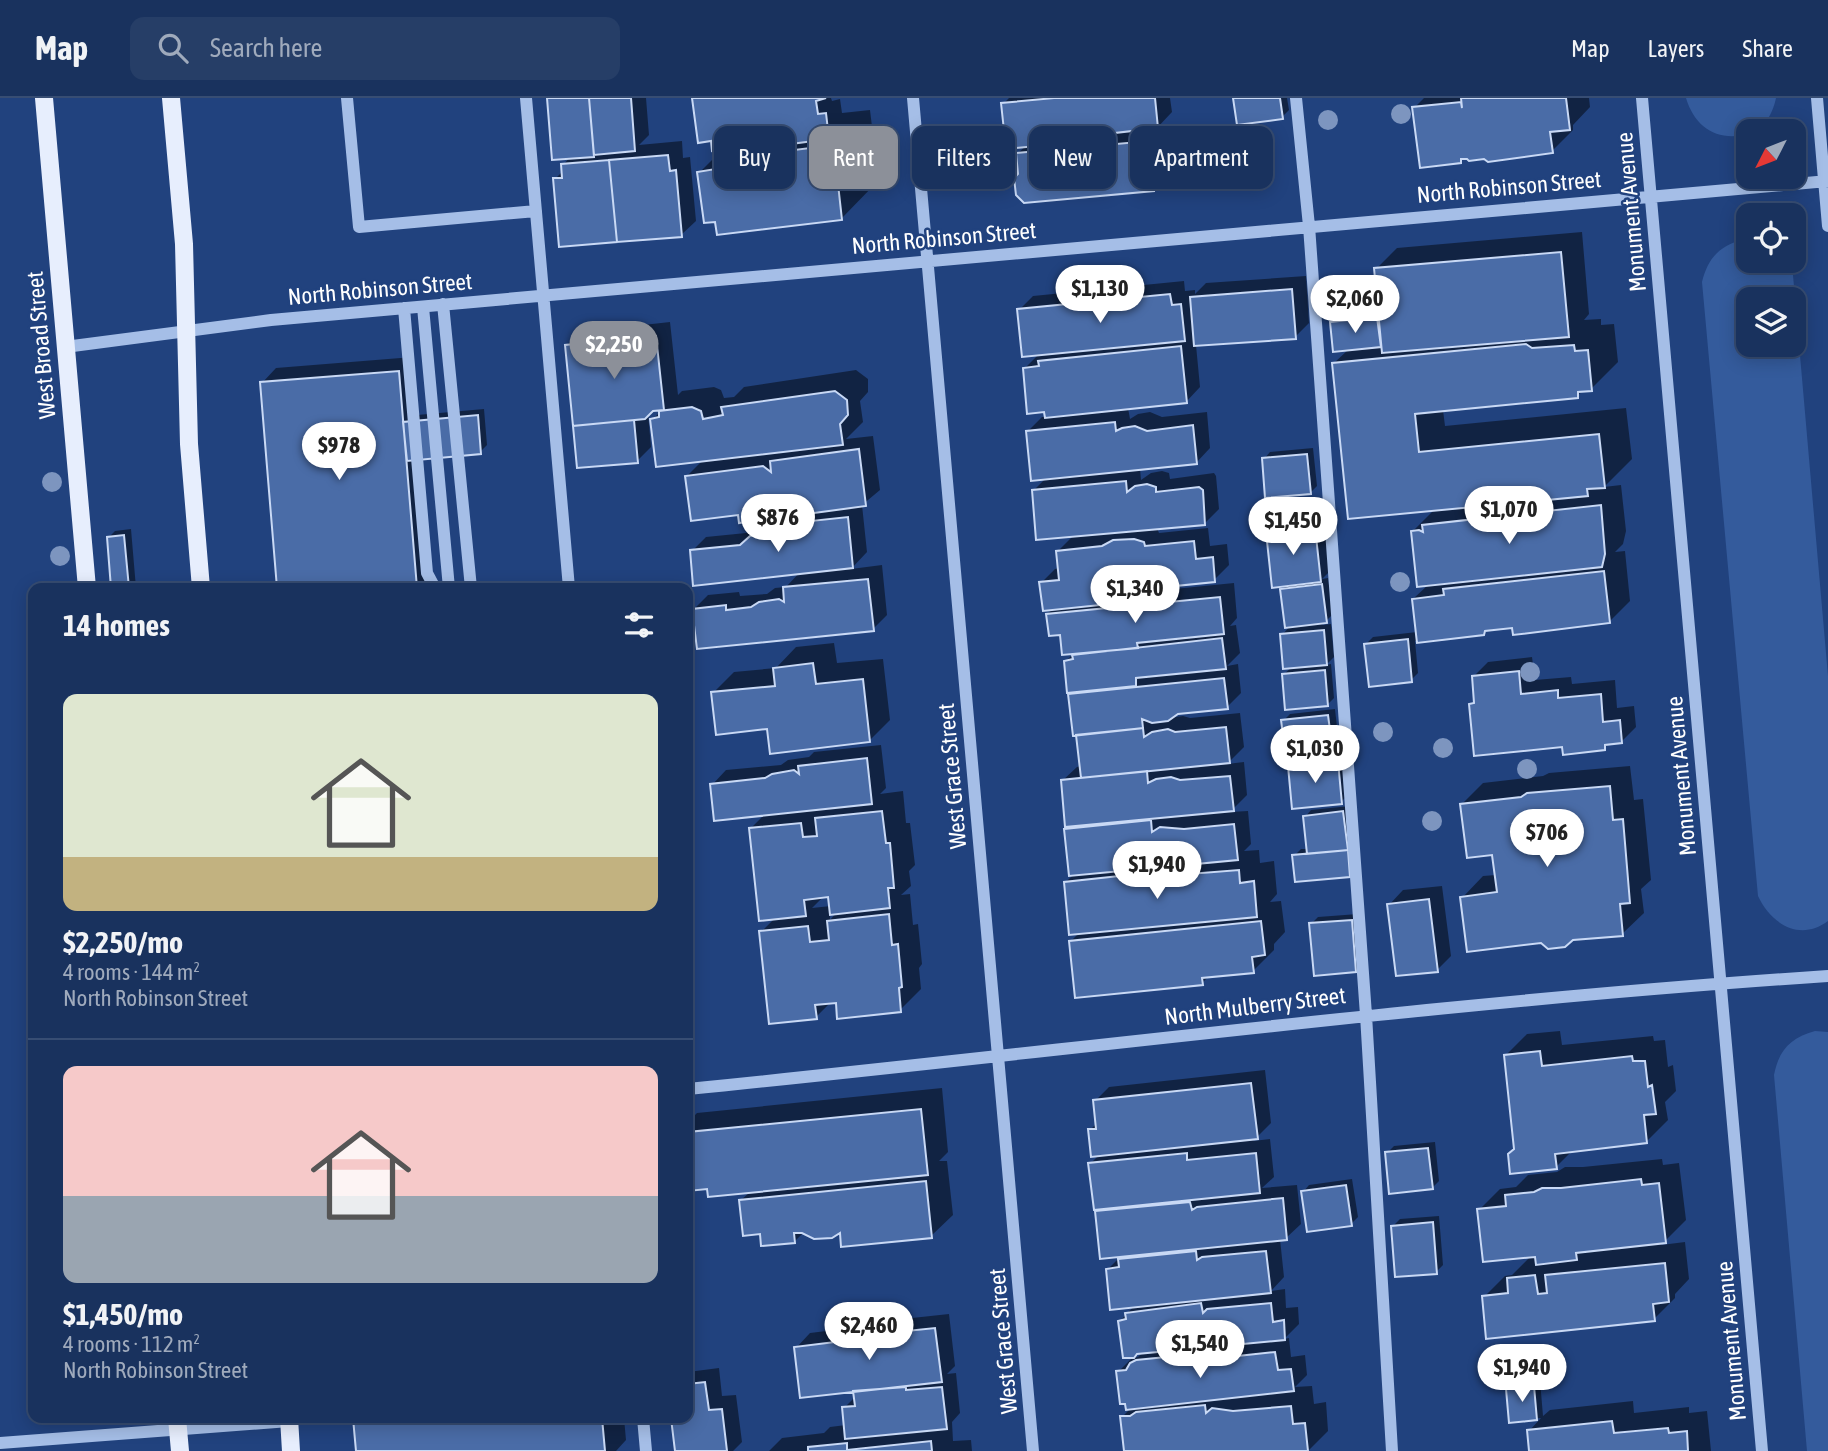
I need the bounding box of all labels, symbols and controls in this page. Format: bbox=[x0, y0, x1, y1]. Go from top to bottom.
search box bbox=[130, 17, 620, 80]
text: Map bbox=[35, 29, 88, 67]
icon: search bbox=[154, 29, 192, 67]
text: Search here bbox=[210, 33, 322, 63]
text: Map bbox=[1571, 35, 1610, 62]
text: Layers bbox=[1648, 35, 1704, 62]
text: Share bbox=[1742, 35, 1793, 62]
north arrow bbox=[1736, 119, 1806, 189]
map controls bbox=[1736, 119, 1806, 357]
chip: Buy bbox=[714, 126, 795, 189]
chip: Rent bbox=[809, 126, 898, 189]
chip: Filters bbox=[912, 126, 1015, 189]
chip: New bbox=[1029, 126, 1116, 189]
chip: Apartment bbox=[1130, 126, 1273, 189]
street label: Monument Avenue bbox=[1611, 131, 1651, 293]
street label: North Robinson Street bbox=[1416, 166, 1602, 208]
button: locate bbox=[1736, 203, 1806, 273]
street label: North Robinson Street bbox=[851, 217, 1037, 259]
pin: $1,130 bbox=[1043, 266, 1157, 325]
street label: North Robinson Street bbox=[287, 268, 473, 310]
street label: West Broad Street bbox=[22, 270, 60, 420]
text: $1,130 bbox=[1072, 275, 1129, 301]
pin: $2,060 bbox=[1298, 275, 1412, 335]
text: $2,060 bbox=[1327, 285, 1384, 311]
button: layers bbox=[1736, 287, 1806, 357]
pin: $2,250 bbox=[557, 322, 671, 381]
text: $2,250 bbox=[586, 331, 643, 357]
pin: $978 bbox=[298, 422, 380, 482]
text: $978 bbox=[318, 432, 360, 458]
pin: $1,070 bbox=[1452, 486, 1566, 546]
pin: $876 bbox=[737, 494, 819, 554]
text: $1,070 bbox=[1481, 496, 1538, 522]
pin: $1,450 bbox=[1236, 498, 1350, 557]
text: $876 bbox=[757, 504, 799, 530]
text: $1,450 bbox=[1265, 507, 1322, 533]
pin: $1,340 bbox=[1078, 566, 1192, 625]
text: $1,340 bbox=[1107, 575, 1164, 601]
icon: filters bbox=[620, 606, 658, 644]
text: 14 homes bbox=[63, 608, 170, 642]
street label: Monument Avenue bbox=[1661, 695, 1701, 857]
street label: West Grace Street bbox=[933, 702, 971, 850]
pin: $1,030 bbox=[1258, 726, 1372, 785]
text: $1,030 bbox=[1287, 735, 1344, 761]
icon: home bbox=[298, 740, 424, 866]
pin: $706 bbox=[1506, 810, 1588, 869]
text: $706 bbox=[1526, 819, 1568, 845]
pin: $1,940 bbox=[1100, 842, 1214, 901]
text: $1,940 bbox=[1129, 851, 1186, 877]
text: $2,250/mo bbox=[63, 925, 183, 959]
text: 4 rooms · 144 m² bbox=[63, 959, 200, 985]
street label: North Mulberry Street bbox=[1163, 982, 1347, 1030]
text: North Robinson Street bbox=[63, 985, 248, 1011]
icon: home bbox=[298, 1112, 424, 1238]
street label: Monument Avenue bbox=[1711, 1260, 1751, 1422]
street label: West Grace Street bbox=[984, 1267, 1022, 1415]
text: $1,450/mo bbox=[63, 1297, 183, 1331]
pin: $2,460 bbox=[812, 1302, 926, 1362]
text: $2,460 bbox=[841, 1312, 898, 1338]
pin: $1,540 bbox=[1143, 1320, 1257, 1380]
text: $1,540 bbox=[1172, 1330, 1229, 1356]
text: 4 rooms · 112 m² bbox=[63, 1331, 200, 1357]
pin: $1,940 bbox=[1465, 1344, 1579, 1404]
text: $1,940 bbox=[1494, 1354, 1551, 1380]
text: North Robinson Street bbox=[63, 1357, 248, 1383]

